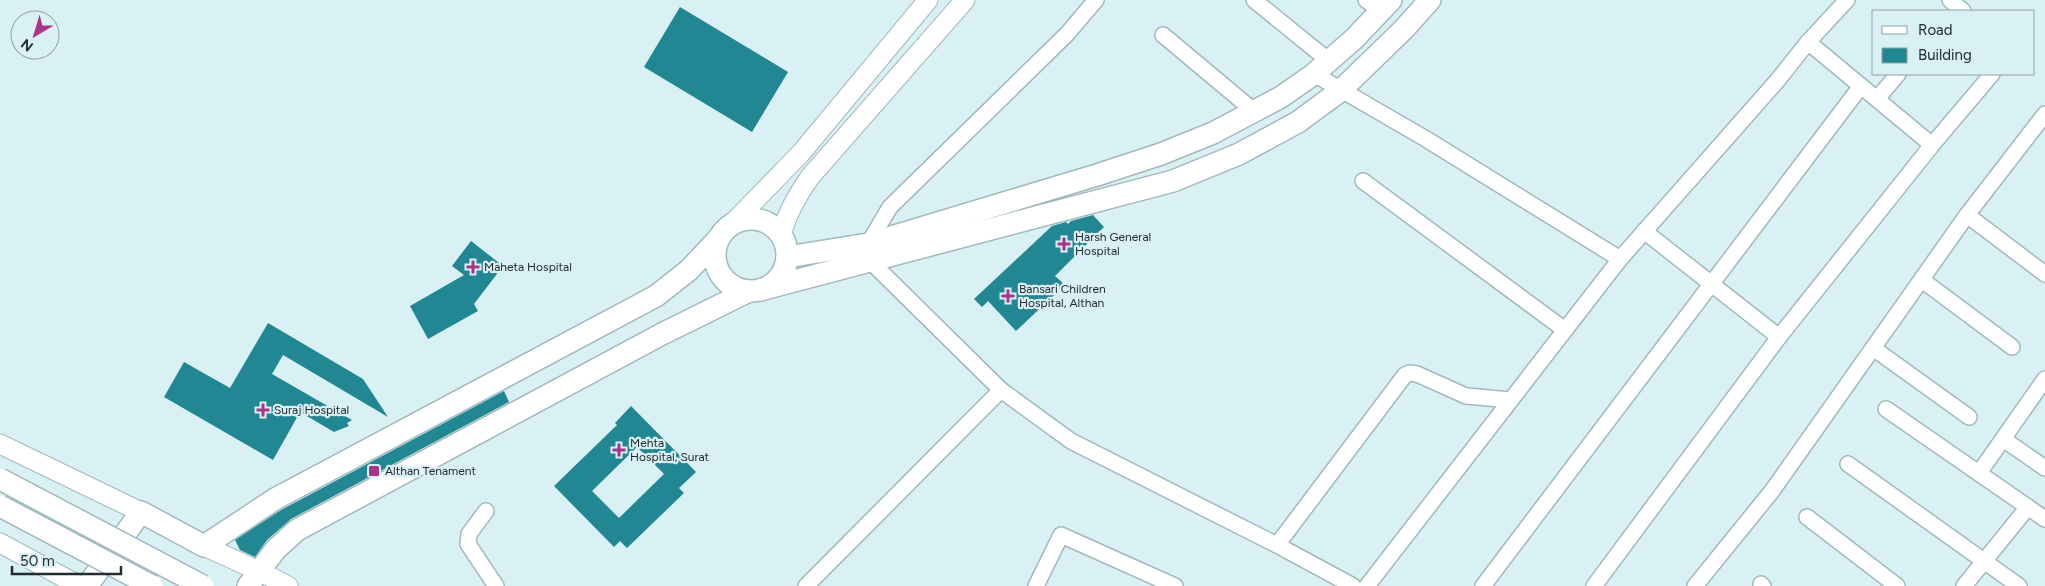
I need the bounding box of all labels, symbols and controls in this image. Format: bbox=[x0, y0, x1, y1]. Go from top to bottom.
north arrow bbox=[10, 10, 60, 60]
legend bbox=[1872, 10, 2035, 75]
text: Road bbox=[1918, 21, 1953, 39]
text: N bbox=[18, 35, 37, 55]
text: Building bbox=[1918, 46, 1972, 64]
place label: Harsh General Hospital bbox=[1075, 230, 1151, 258]
marker: Harsh General Hospital bbox=[1057, 237, 1071, 251]
marker: Maheta Hospital bbox=[466, 260, 480, 274]
place label: Maheta Hospital bbox=[484, 260, 572, 274]
place label: Bansari Children Hospital, Althan bbox=[1019, 282, 1106, 310]
marker: Bansari Children Hospital, Althan bbox=[1001, 289, 1015, 303]
marker: Suraj Hospital bbox=[256, 403, 270, 417]
place label: Suraj Hospital bbox=[274, 403, 349, 417]
place label: Mehta Hospital, Surat bbox=[630, 436, 710, 464]
marker: Mehta Hospital, Surat bbox=[612, 443, 626, 457]
marker: Althan Tenament bbox=[367, 464, 381, 478]
place label: Althan Tenament bbox=[385, 464, 476, 478]
scale bar bbox=[12, 544, 121, 576]
text: 50 m bbox=[20, 552, 55, 570]

